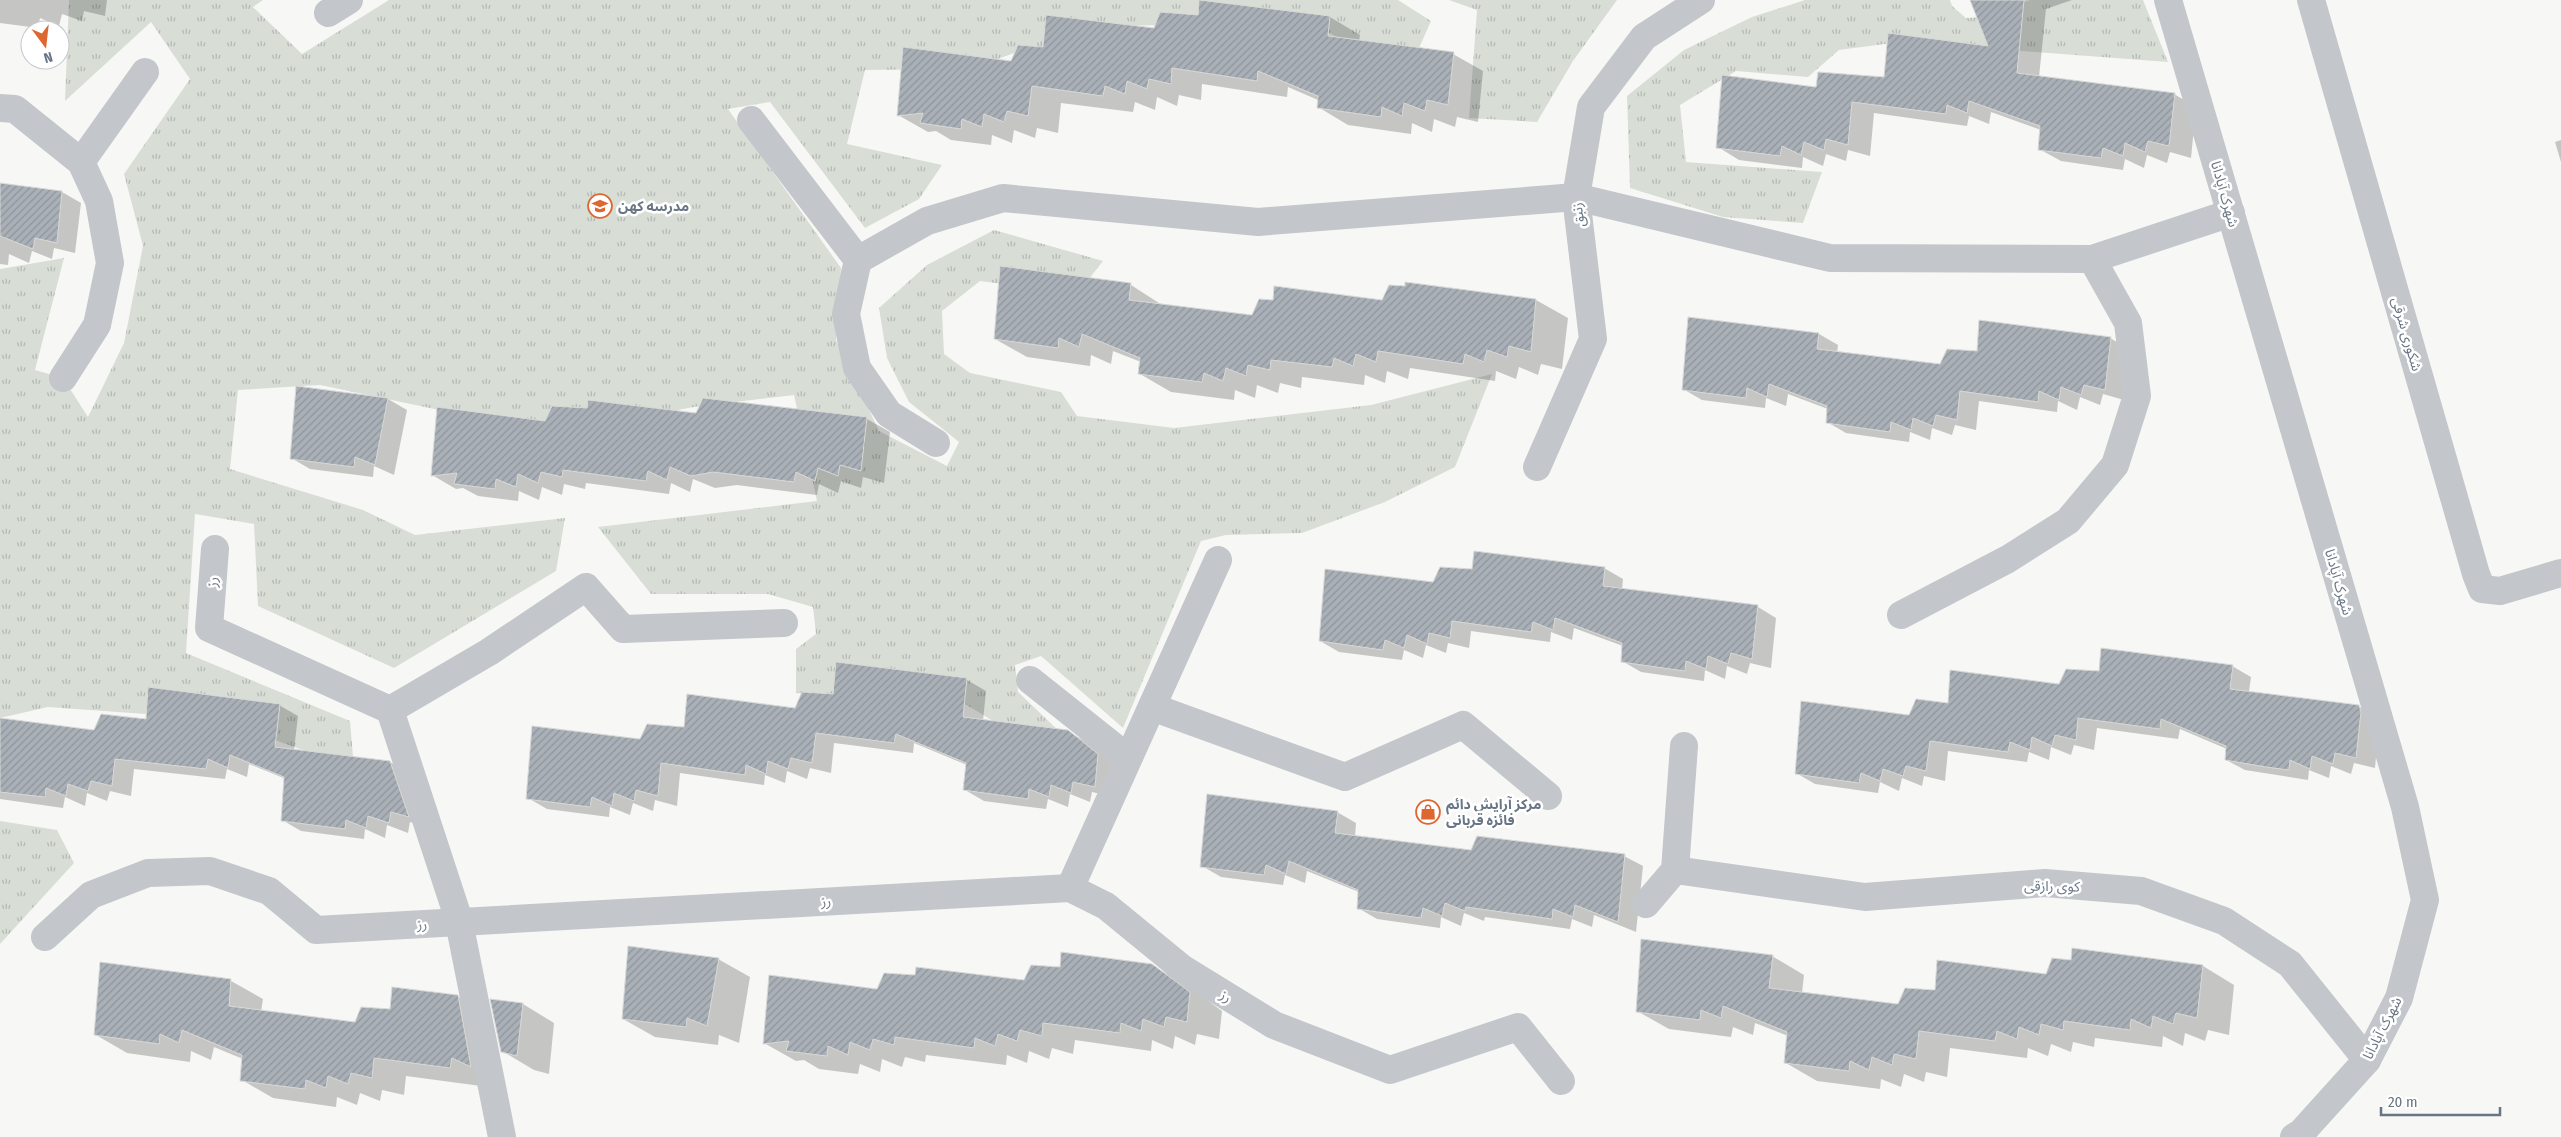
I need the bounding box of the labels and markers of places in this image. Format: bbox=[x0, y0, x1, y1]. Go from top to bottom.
school or university icon: مدرسه کهن bbox=[587, 193, 613, 219]
place label: مدرسه کهن bbox=[618, 198, 689, 215]
place label: مرکز آرایش دائم فائزه قربانی bbox=[1446, 796, 1541, 829]
shop icon: مرکز آرایش دائم فائزه قربانی bbox=[1415, 799, 1441, 825]

